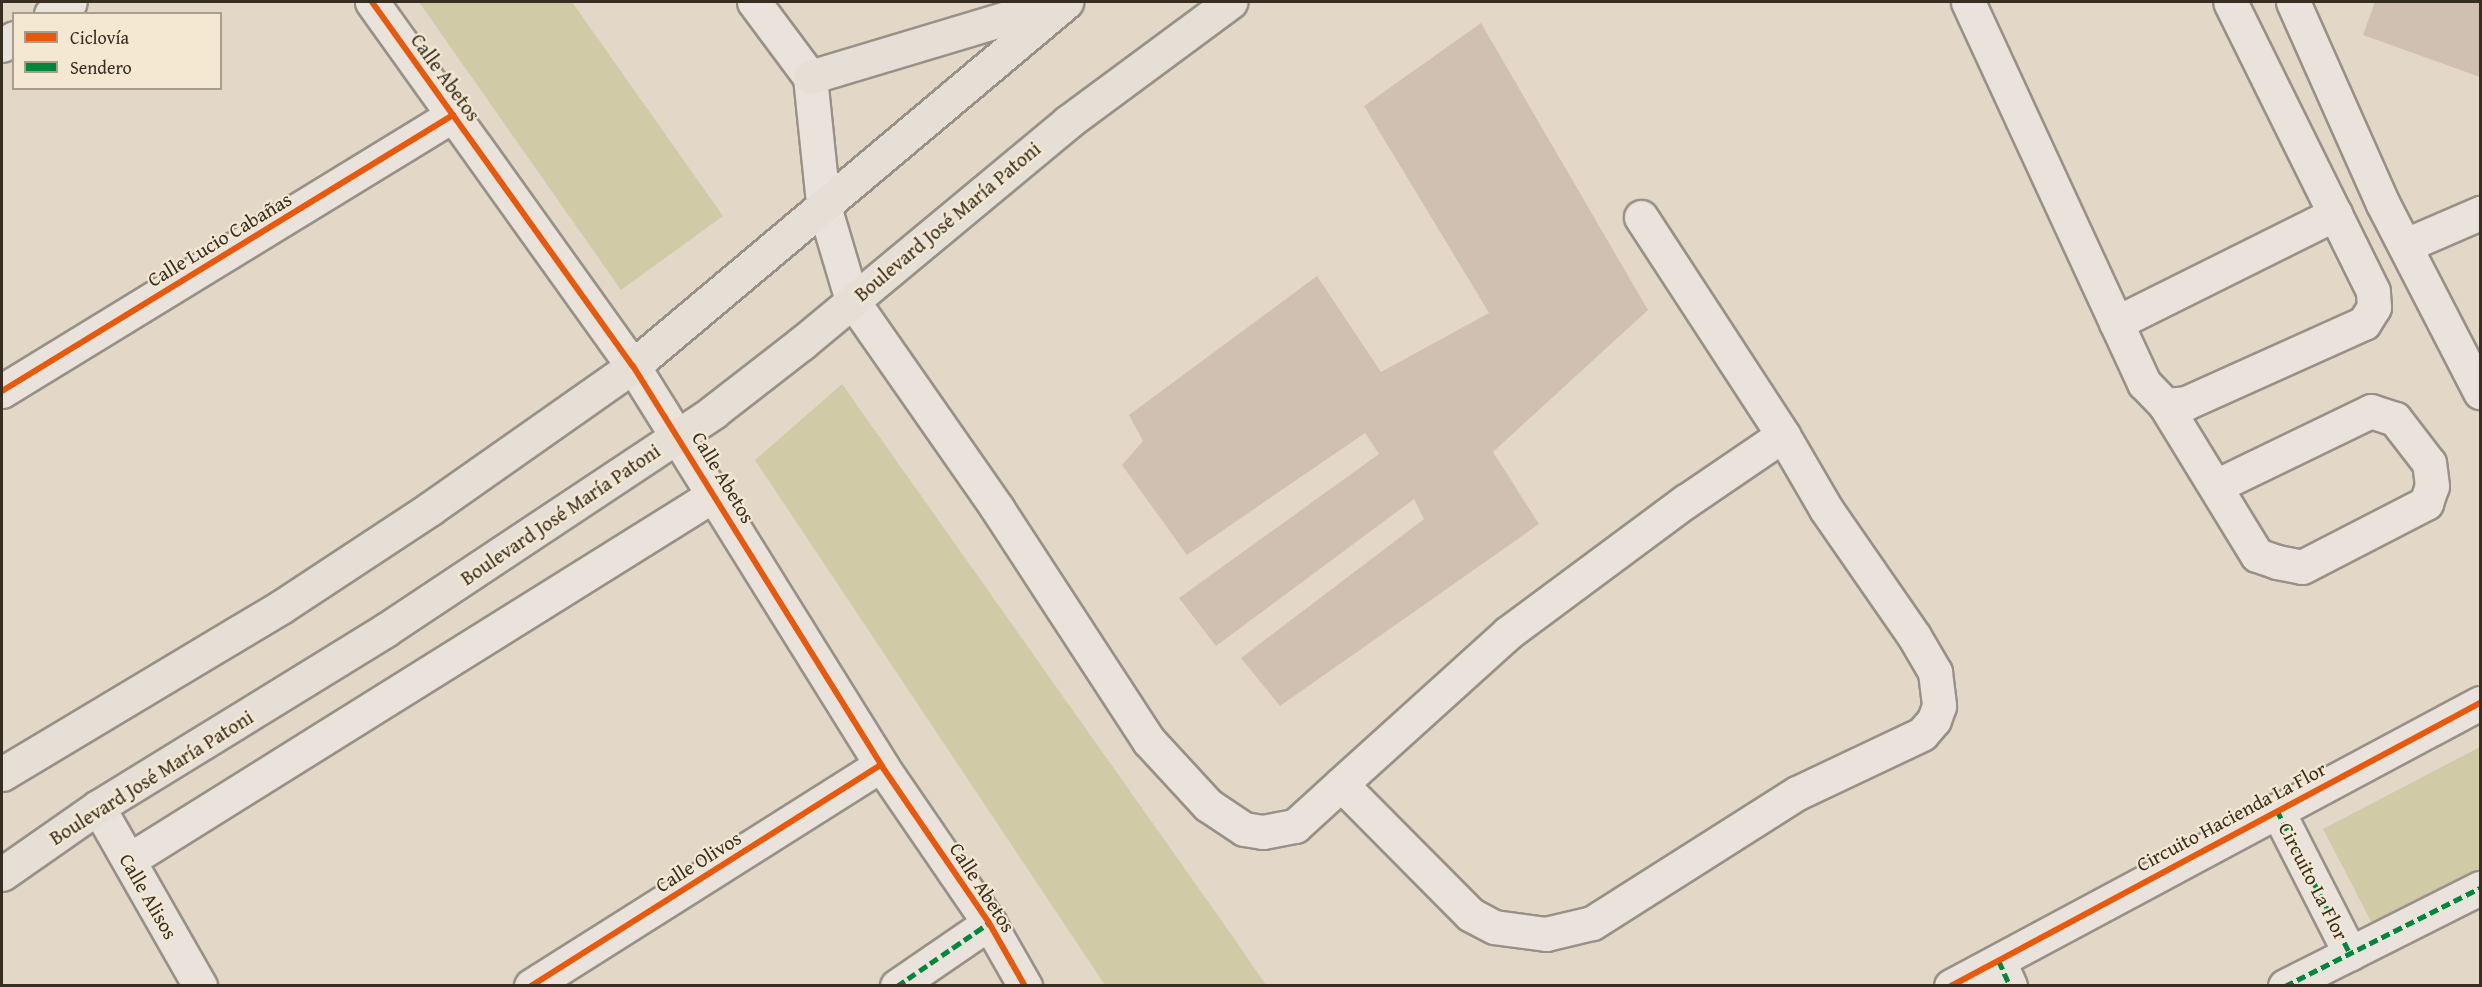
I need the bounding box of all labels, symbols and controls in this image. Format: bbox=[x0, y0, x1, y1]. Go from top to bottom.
legend bbox=[12, 12, 222, 90]
text: Ciclovía bbox=[70, 24, 129, 51]
street label: Calle Abetos bbox=[406, 29, 486, 125]
text: Sendero bbox=[70, 54, 132, 81]
street label: Boulevard José María Patoni bbox=[849, 136, 1045, 306]
street label: Calle Lucio Cabañas bbox=[143, 187, 295, 291]
street label: Calle Abetos bbox=[687, 427, 761, 527]
street label: Boulevard José María Patoni bbox=[456, 438, 664, 590]
street label: Boulevard José María Patoni bbox=[45, 704, 257, 850]
street label: Circuito Hacienda La Flor bbox=[2132, 756, 2330, 876]
street label: Circuito La Flor bbox=[2274, 818, 2354, 944]
street label: Calle Olivos bbox=[651, 825, 745, 897]
street label: Calle Abetos bbox=[945, 838, 1021, 936]
street label: Calle Alisos bbox=[115, 849, 183, 943]

